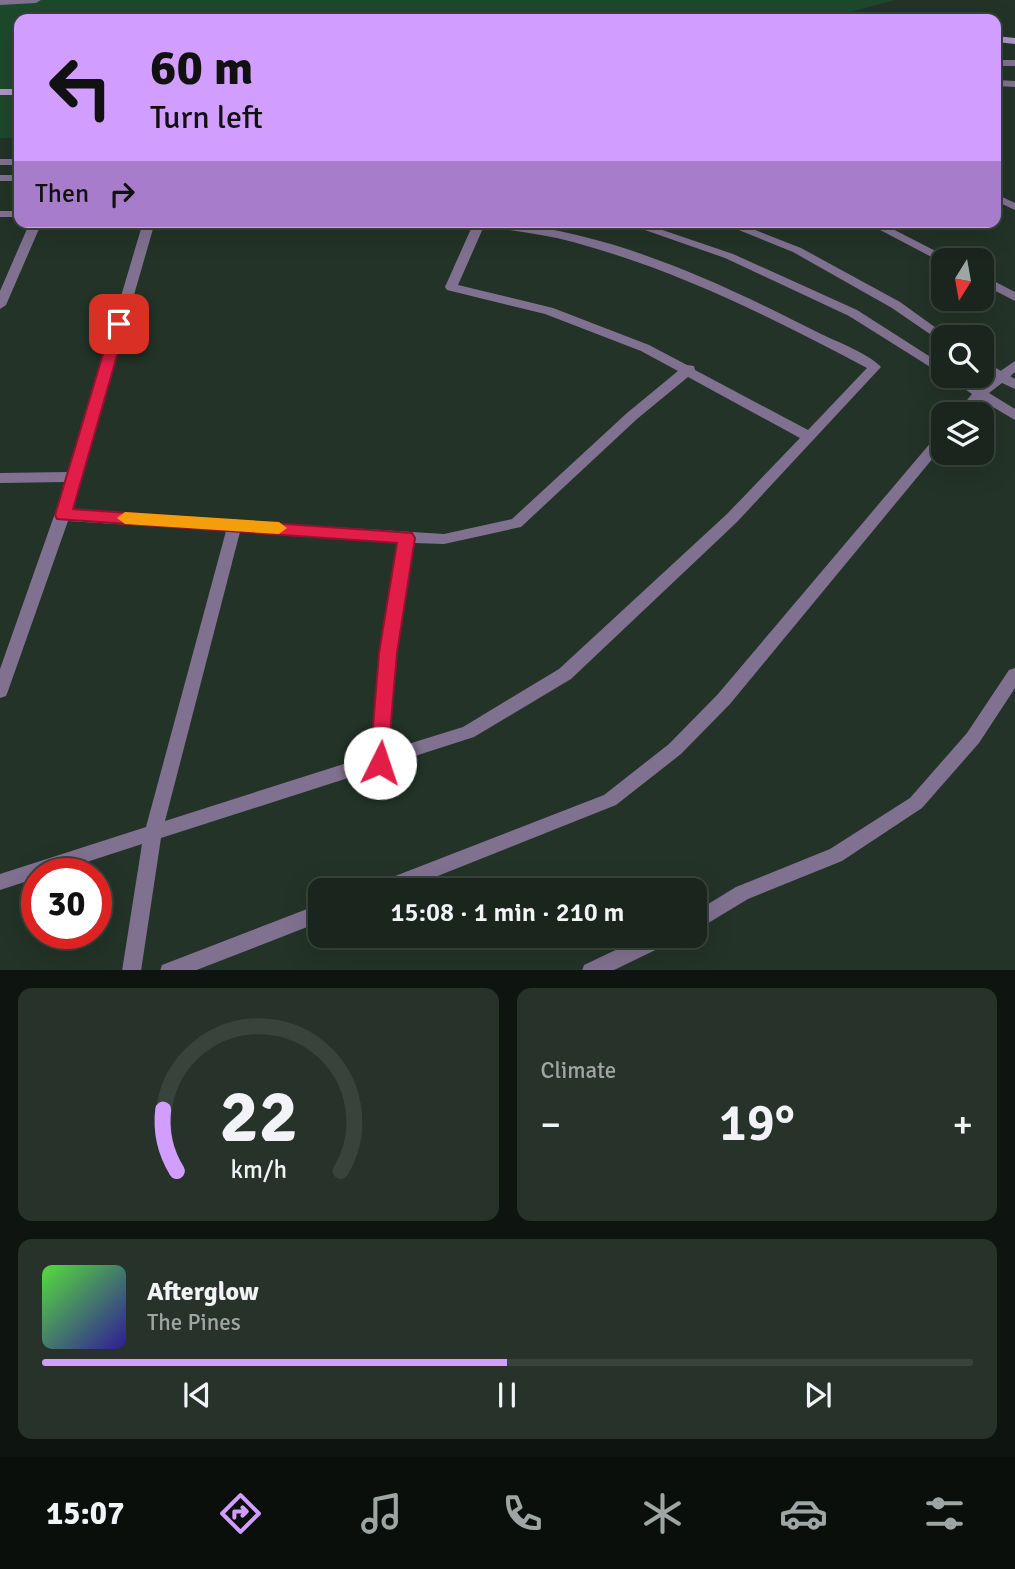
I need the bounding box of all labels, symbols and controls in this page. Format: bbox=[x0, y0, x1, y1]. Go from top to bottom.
text: 60 m bbox=[150, 38, 253, 98]
icon: left bbox=[35, 42, 126, 133]
text: Turn left bbox=[150, 98, 263, 137]
icon: right bbox=[103, 175, 141, 213]
text: Then bbox=[35, 178, 89, 210]
north arrow bbox=[931, 248, 994, 312]
map controls bbox=[931, 248, 994, 465]
pin bbox=[89, 294, 149, 354]
icon: arrive bbox=[100, 305, 138, 343]
button: search bbox=[931, 325, 994, 388]
button: layers bbox=[931, 402, 994, 465]
position arrow bbox=[343, 726, 417, 800]
speed limit sign: 30 bbox=[21, 858, 112, 949]
text: 15:08 · 1 min · 210 m bbox=[391, 897, 624, 929]
text: Climate bbox=[541, 1056, 616, 1085]
text: 22 bbox=[219, 1073, 298, 1162]
text: 19° bbox=[719, 1091, 795, 1155]
text: − bbox=[541, 1101, 561, 1148]
text: + bbox=[952, 1101, 973, 1148]
text: km/h bbox=[230, 1153, 287, 1184]
text: Afterglow bbox=[147, 1276, 259, 1308]
text: The Pines bbox=[147, 1308, 241, 1337]
icon: previous bbox=[178, 1376, 216, 1414]
icon: pause bbox=[488, 1376, 526, 1414]
icon: next bbox=[799, 1376, 837, 1414]
icon: directions bbox=[216, 1489, 265, 1538]
icon: music bbox=[357, 1489, 406, 1538]
icon: phone bbox=[498, 1489, 547, 1538]
icon: climate bbox=[638, 1489, 687, 1538]
icon: car bbox=[779, 1489, 828, 1538]
icon: filters bbox=[920, 1489, 969, 1538]
text: 15:07 bbox=[46, 1494, 124, 1533]

